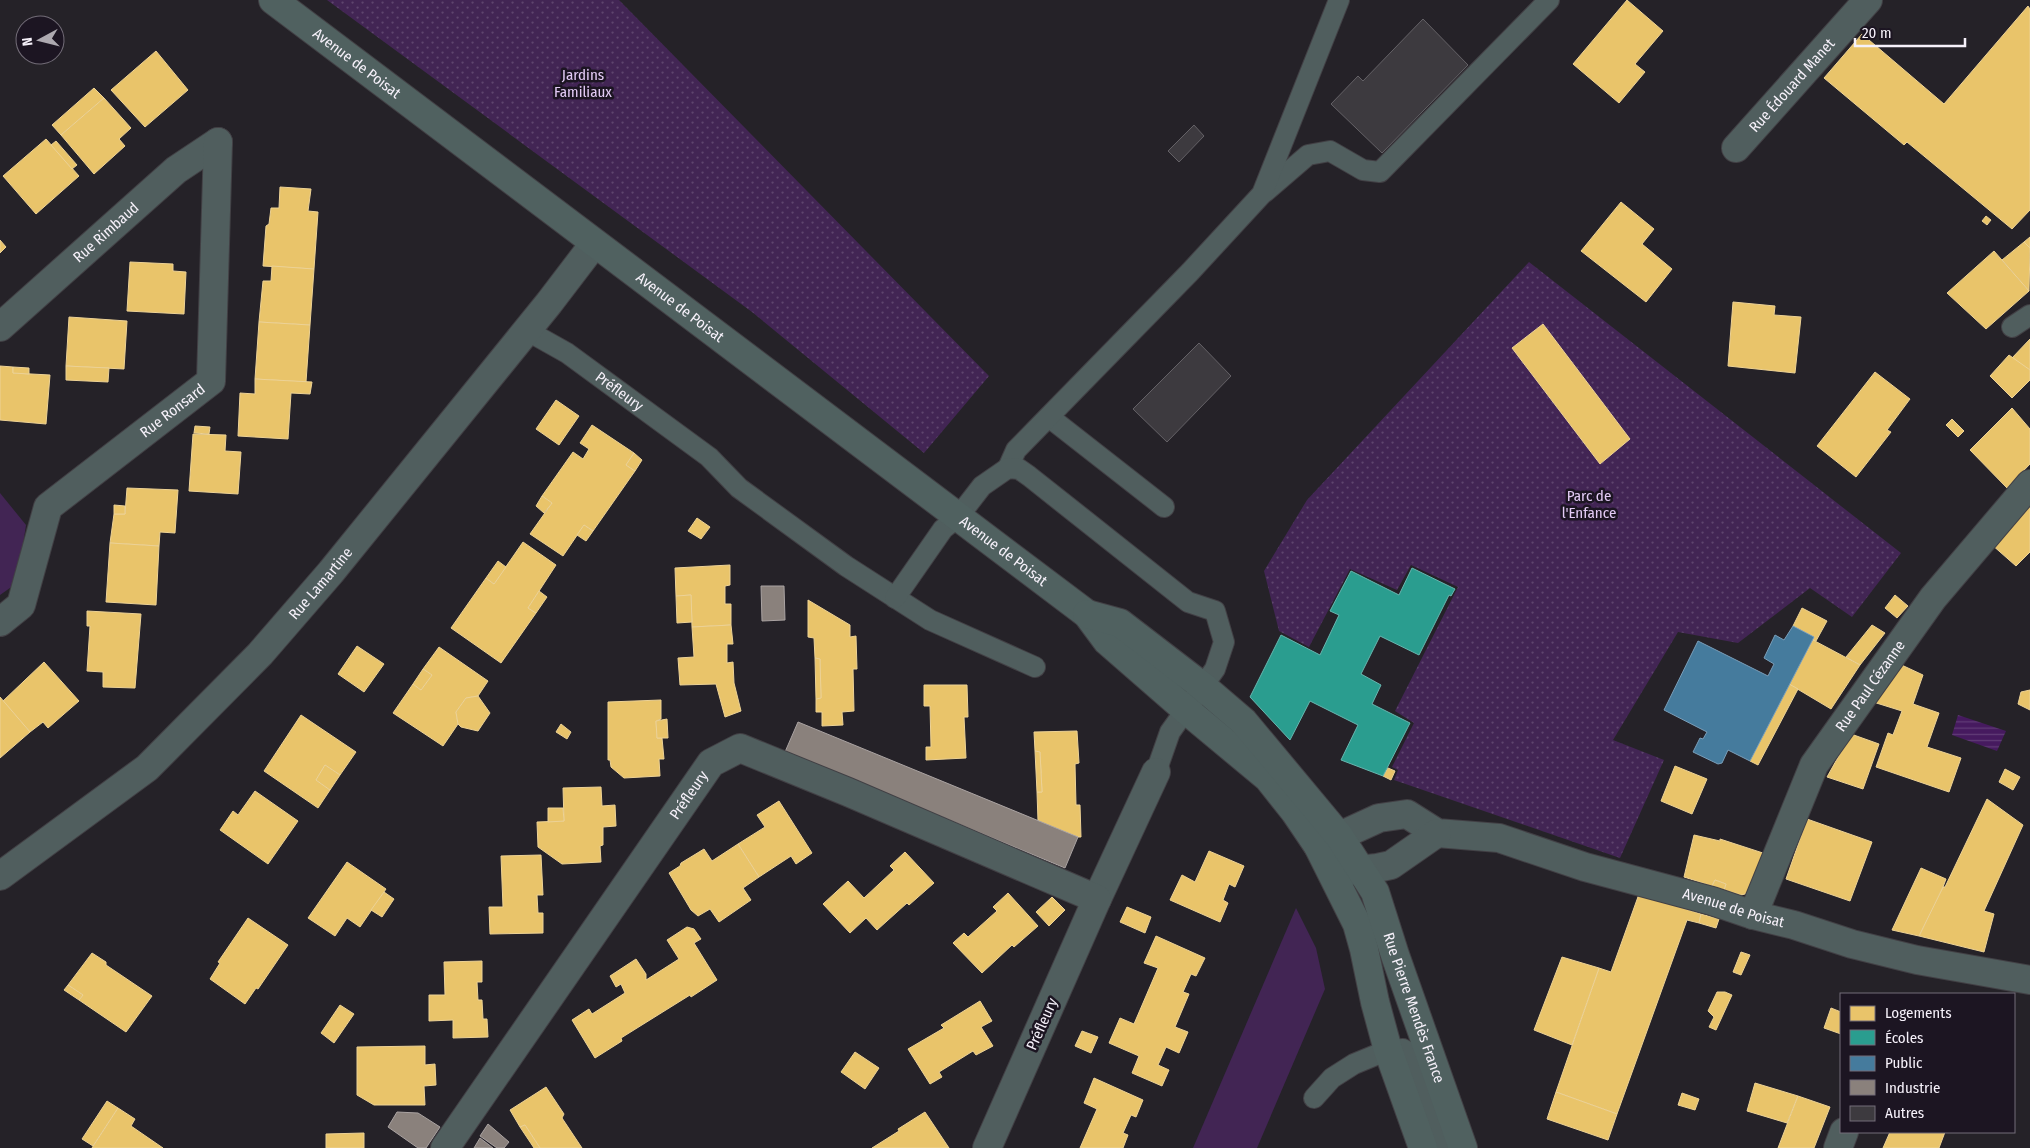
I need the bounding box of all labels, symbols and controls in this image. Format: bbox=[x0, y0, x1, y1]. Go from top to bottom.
north arrow bbox=[15, 15, 65, 65]
scale bar bbox=[1855, 15, 1965, 47]
street label: Avenue de Poisat bbox=[309, 24, 404, 102]
text: 20 m bbox=[1862, 24, 1892, 42]
street label: Rue Édouard Manet bbox=[1745, 35, 1838, 136]
text: N bbox=[19, 36, 37, 47]
park label: Jardins Familiaux bbox=[554, 66, 612, 101]
street label: Rue Rimbaud bbox=[70, 199, 142, 266]
street label: Avenue de Poisat bbox=[633, 268, 728, 346]
street label: Préfleury bbox=[592, 368, 647, 415]
street label: Rue Ronsard bbox=[136, 380, 209, 442]
park label: Parc de l'Enfance bbox=[1562, 487, 1616, 522]
street label: Avenue de Poisat bbox=[956, 512, 1051, 590]
street label: Rue Lamartine bbox=[285, 544, 356, 623]
street label: Rue Paul Cézanne bbox=[1832, 637, 1909, 735]
street label: Préfleury bbox=[666, 767, 712, 823]
street label: Avenue de Poisat bbox=[1681, 885, 1786, 931]
street label: Rue Pierre Mendès France bbox=[1379, 930, 1448, 1085]
legend bbox=[1840, 993, 2015, 1133]
street label: Préfleury bbox=[1023, 995, 1062, 1053]
text: Logements bbox=[1885, 1004, 1952, 1022]
text: Écoles bbox=[1885, 1029, 1923, 1047]
text: Public bbox=[1885, 1054, 1923, 1072]
text: Industrie bbox=[1885, 1079, 1940, 1097]
text: Autres bbox=[1885, 1104, 1924, 1122]

